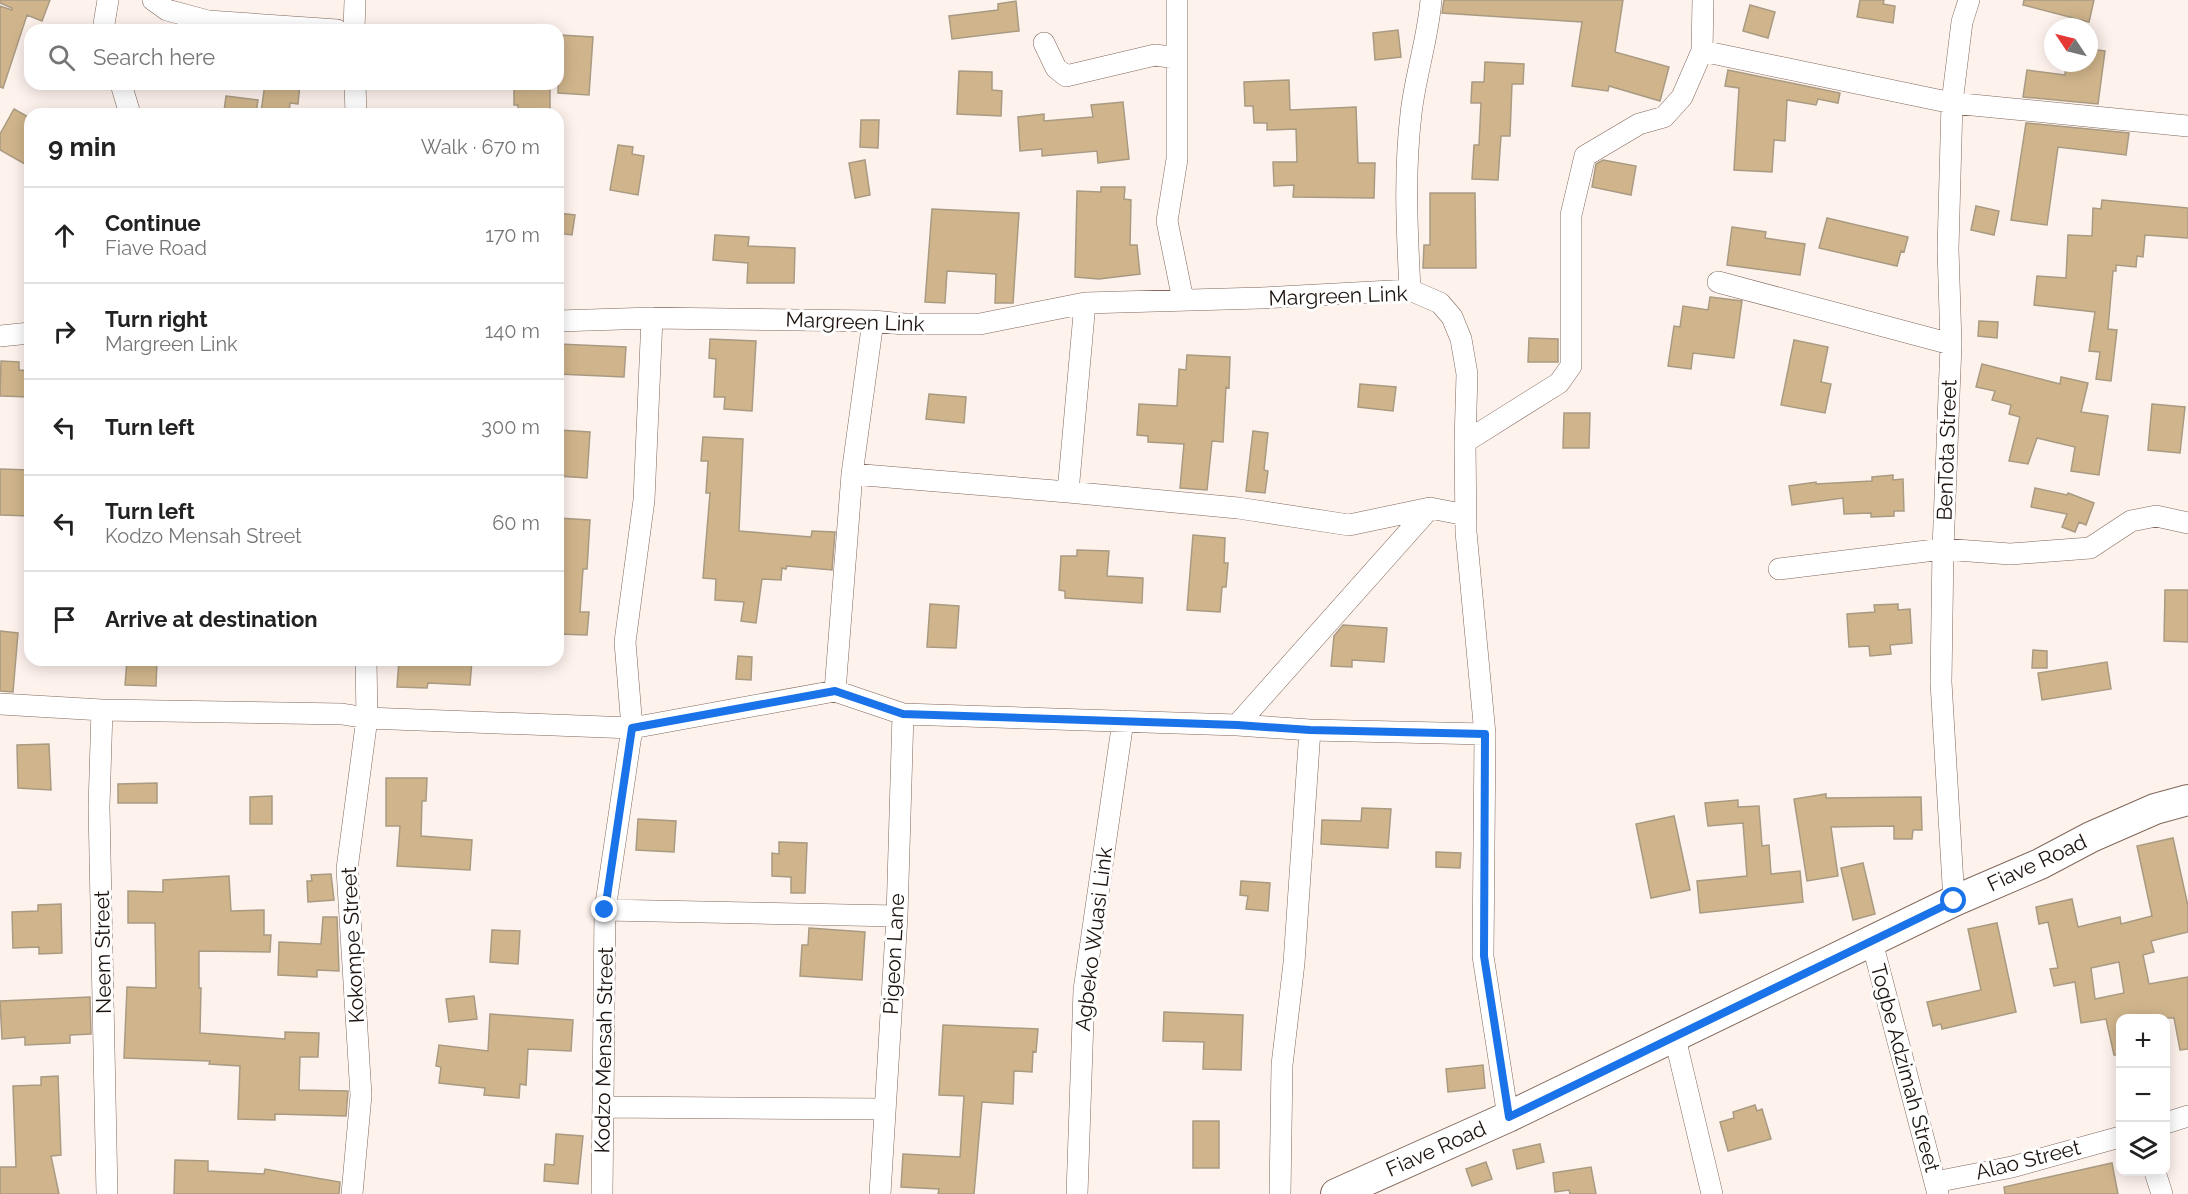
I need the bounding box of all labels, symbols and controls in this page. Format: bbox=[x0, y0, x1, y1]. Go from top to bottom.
north arrow bbox=[2044, 18, 2098, 72]
search box bbox=[24, 24, 564, 90]
icon: search bbox=[45, 41, 78, 74]
text: Search here bbox=[93, 44, 215, 70]
text: 9 min bbox=[48, 132, 116, 162]
text: Walk · 670 m bbox=[421, 135, 540, 159]
text: Continue bbox=[105, 210, 201, 236]
icon: ahead bbox=[48, 219, 81, 252]
text: 170 m bbox=[485, 223, 540, 247]
text: Fiave Road bbox=[105, 236, 207, 260]
street label: Margreen Link bbox=[1268, 281, 1408, 310]
text: Turn right bbox=[105, 306, 208, 332]
street label: Margreen Link bbox=[785, 307, 925, 336]
icon: right bbox=[48, 315, 81, 348]
text: 140 m bbox=[485, 319, 540, 343]
text: Margreen Link bbox=[105, 332, 238, 356]
street label: BenTota Street bbox=[1932, 379, 1961, 521]
icon: left bbox=[48, 411, 81, 444]
text: Turn left bbox=[105, 414, 195, 440]
text: 300 m bbox=[481, 415, 540, 439]
text: Turn left bbox=[105, 498, 195, 524]
icon: left bbox=[48, 507, 81, 540]
text: 60 m bbox=[492, 511, 540, 535]
text: Kodzo Mensah Street bbox=[105, 524, 302, 548]
icon: arrive bbox=[48, 603, 81, 636]
text: Arrive at destination bbox=[105, 606, 318, 632]
street label: Fiave Road bbox=[1983, 829, 2091, 896]
street label: Agbeko Wuasi Link bbox=[1070, 846, 1117, 1032]
street label: Kokompe Street bbox=[336, 866, 369, 1024]
route start bbox=[1940, 887, 1966, 913]
street label: Neem Street bbox=[89, 890, 116, 1014]
street label: Pigeon Lane bbox=[878, 893, 909, 1015]
route end bbox=[591, 896, 617, 922]
street label: Kodzo Mensah Street bbox=[589, 946, 618, 1153]
street label: Togbe Adzimah Street bbox=[1866, 961, 1945, 1175]
map controls bbox=[2116, 1014, 2170, 1176]
button: + bbox=[2116, 1014, 2170, 1068]
button: − bbox=[2116, 1068, 2170, 1122]
street label: Fiave Road bbox=[1382, 1115, 1490, 1182]
button: layers bbox=[2116, 1122, 2170, 1176]
street label: Alao Street bbox=[1973, 1134, 2083, 1185]

